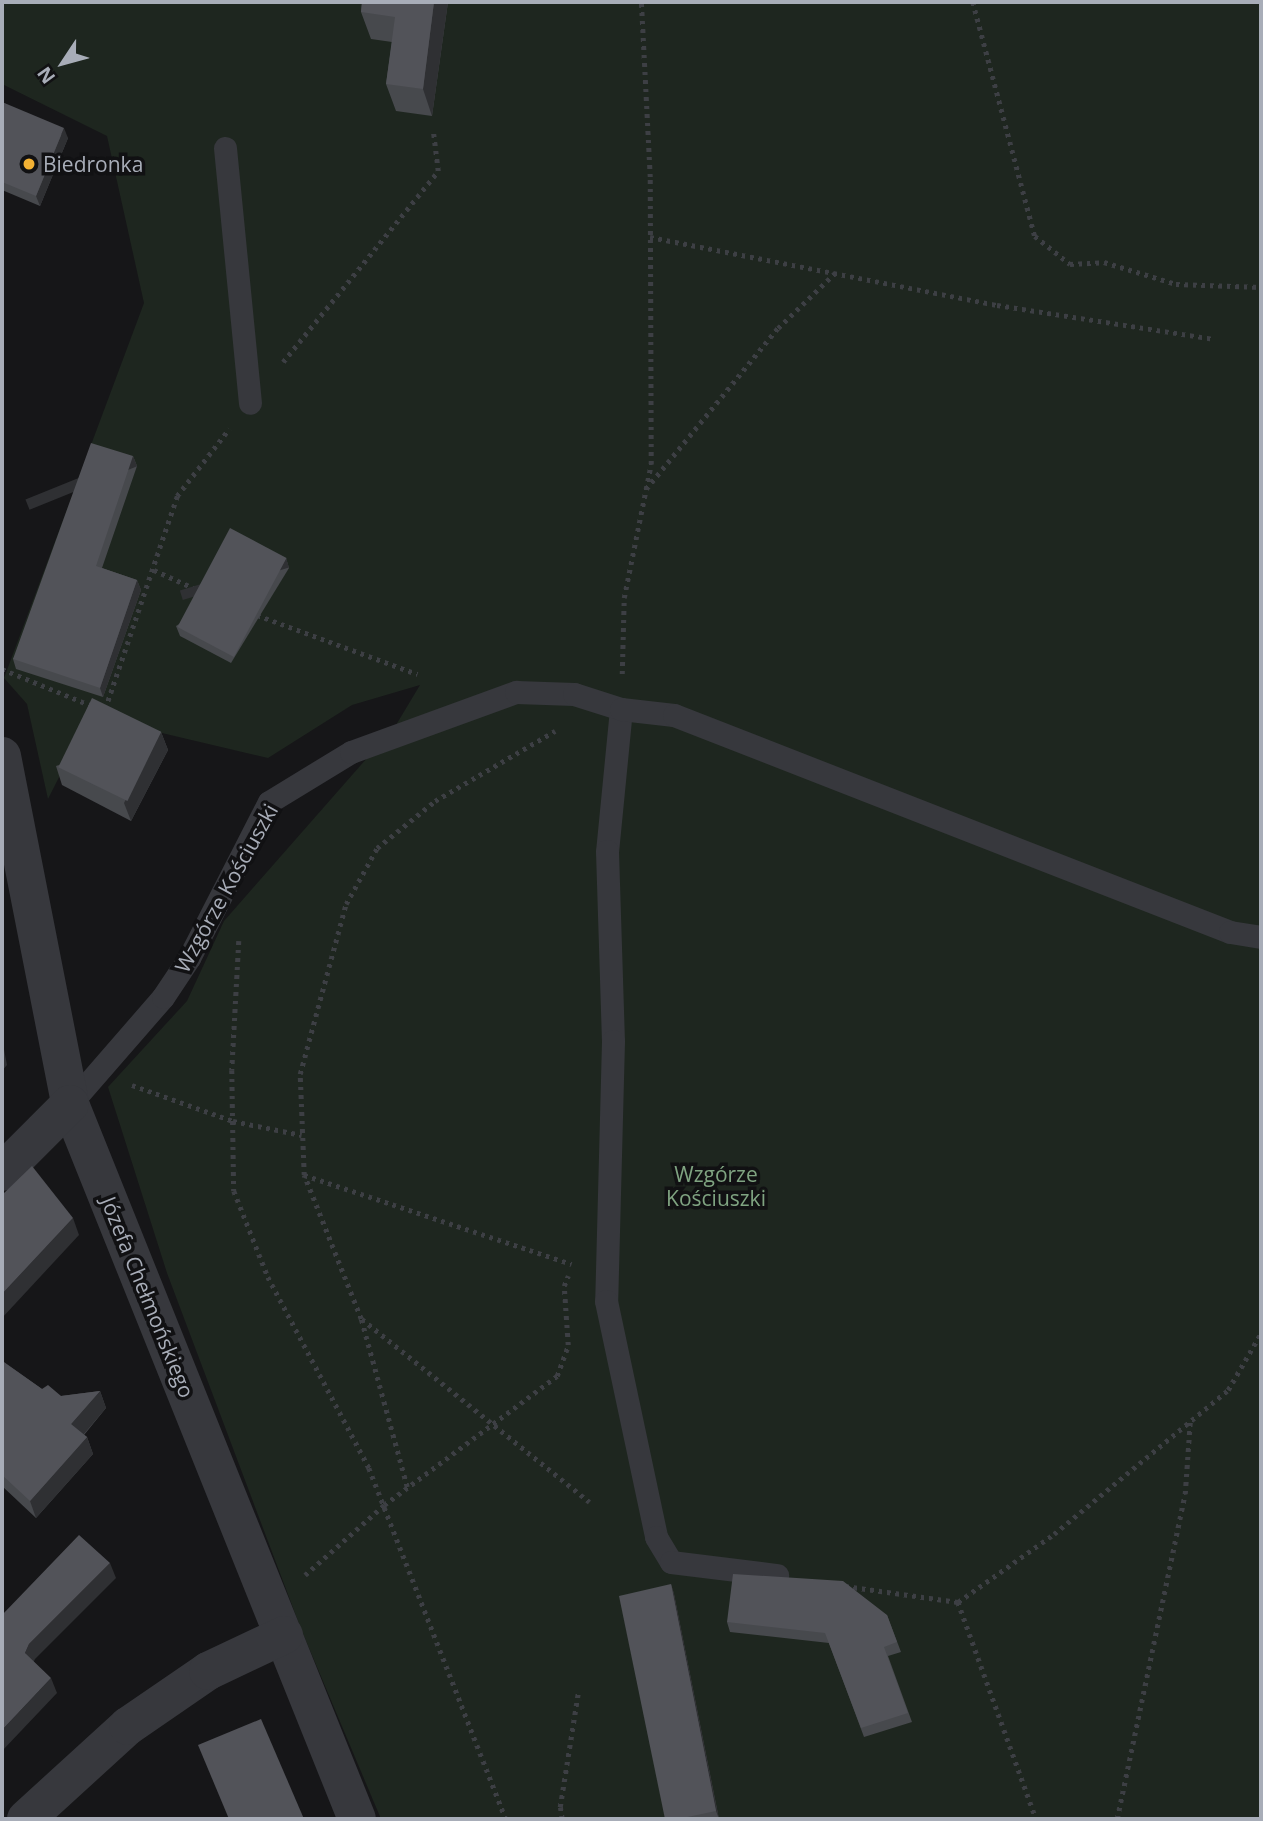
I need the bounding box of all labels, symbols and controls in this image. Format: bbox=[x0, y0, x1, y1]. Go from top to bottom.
north arrow bbox=[28, 28, 98, 98]
text: N bbox=[31, 61, 61, 89]
place label: Biedronka bbox=[43, 151, 143, 177]
marker: Biedronka bbox=[21, 156, 37, 172]
street label: Wzgórze Kościuszki bbox=[169, 799, 283, 977]
park label: Wzgórze Kościuszki bbox=[666, 1161, 766, 1211]
street label: Józefa Chełmońskiego bbox=[96, 1193, 200, 1401]

